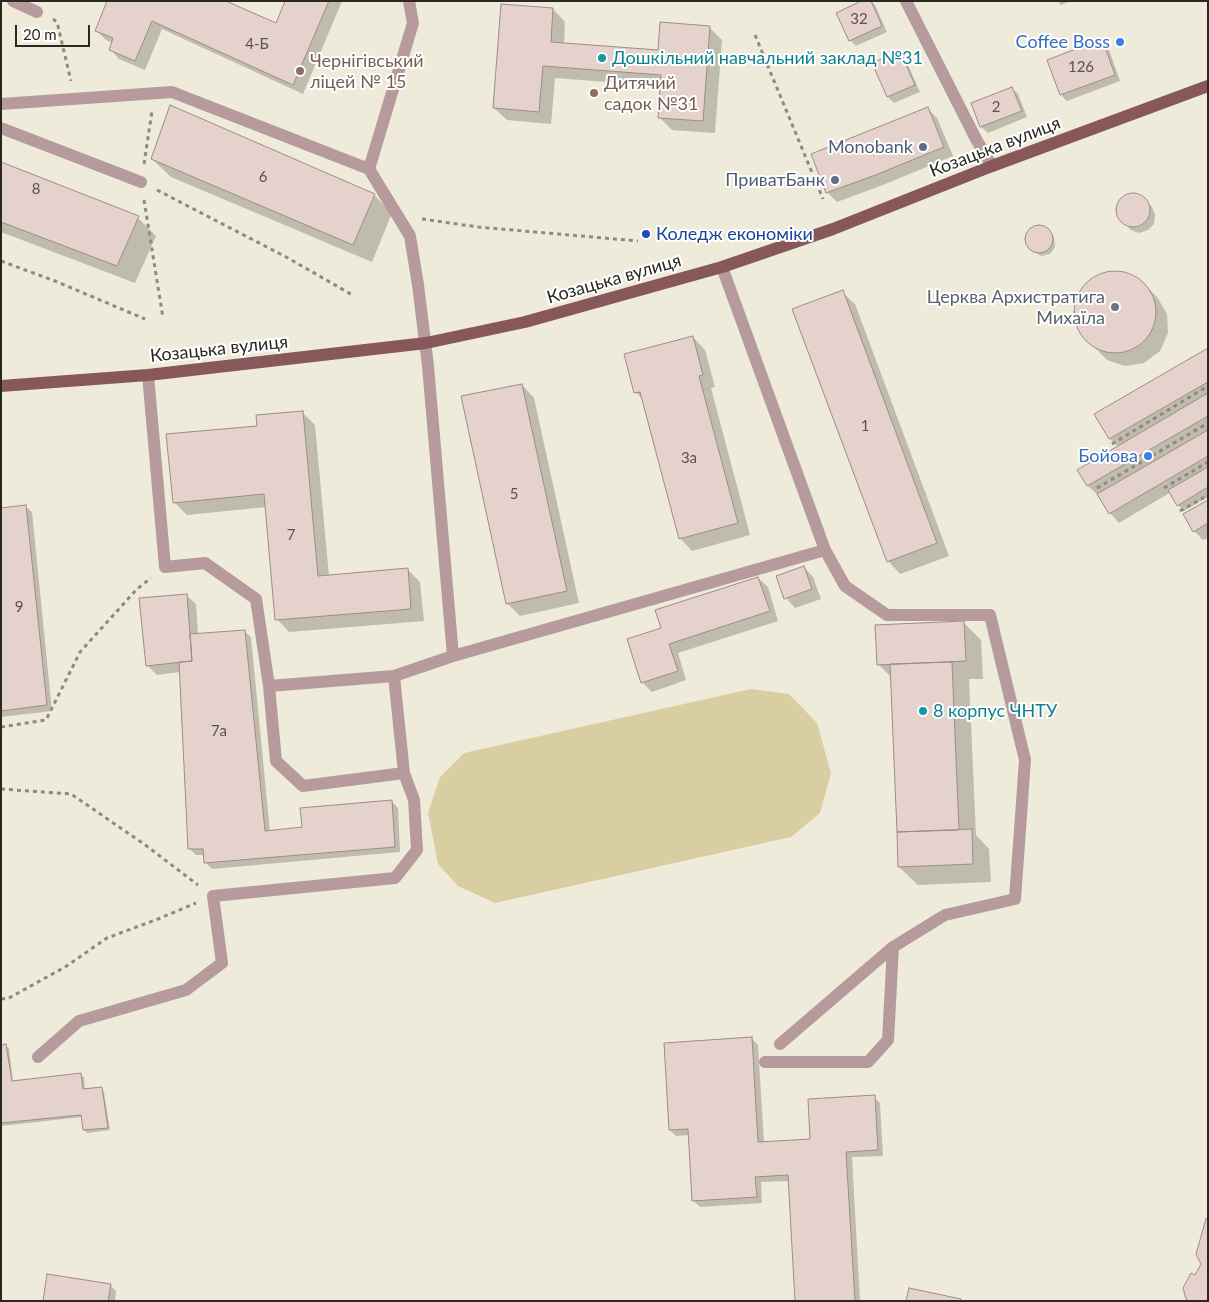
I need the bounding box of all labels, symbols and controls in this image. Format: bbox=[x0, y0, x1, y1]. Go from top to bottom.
house number: 32 bbox=[850, 10, 868, 28]
scale bar bbox=[18, 15, 92, 47]
text: 20 m bbox=[23, 25, 57, 43]
place label: Coffee Boss bbox=[1016, 31, 1110, 53]
house number: 4-Б bbox=[245, 35, 269, 53]
marker: Coffee Boss bbox=[1114, 36, 1126, 48]
place label: Дошкільний навчальний заклад №31 bbox=[612, 47, 923, 69]
place label: Чернігівський ліцей № 15 bbox=[310, 50, 424, 92]
marker: Дошкільний навчальний заклад №31 bbox=[596, 52, 608, 64]
house number: 126 bbox=[1068, 58, 1094, 76]
marker: Чернігівський ліцей № 15 bbox=[294, 65, 306, 77]
place label: Дитячий садок №31 bbox=[604, 72, 698, 115]
marker: Дитячий садок №31 bbox=[588, 87, 600, 99]
house number: 2 bbox=[992, 98, 1000, 116]
street label: Козацька вулиця bbox=[926, 112, 1064, 182]
place label: Monobank bbox=[828, 136, 913, 158]
marker: Monobank bbox=[917, 141, 929, 153]
house number: 6 bbox=[259, 168, 267, 186]
place label: ПриватБанк bbox=[725, 169, 825, 191]
marker: ПриватБанк bbox=[829, 174, 841, 186]
house number: 8 bbox=[32, 180, 40, 198]
place label: Коледж економіки bbox=[656, 223, 813, 245]
marker: Коледж економіки bbox=[640, 228, 652, 240]
street label: Козацька вулиця bbox=[544, 250, 684, 308]
place label: Церква Архистратига Михаїла bbox=[927, 286, 1105, 328]
marker: Церква Архистратига Михаїла bbox=[1109, 301, 1121, 313]
street label: Козацька вулиця bbox=[149, 331, 289, 367]
house number: 1 bbox=[861, 417, 869, 435]
place label: Бойова bbox=[1078, 445, 1138, 467]
house number: 3а bbox=[681, 449, 697, 467]
marker: Бойова bbox=[1142, 450, 1154, 462]
house number: 5 bbox=[510, 485, 518, 503]
house number: 7 bbox=[287, 526, 295, 544]
house number: 9 bbox=[15, 598, 23, 616]
place label: 8 корпус ЧНТУ bbox=[933, 700, 1057, 722]
marker: 8 корпус ЧНТУ bbox=[917, 705, 929, 717]
house number: 7а bbox=[211, 722, 227, 740]

